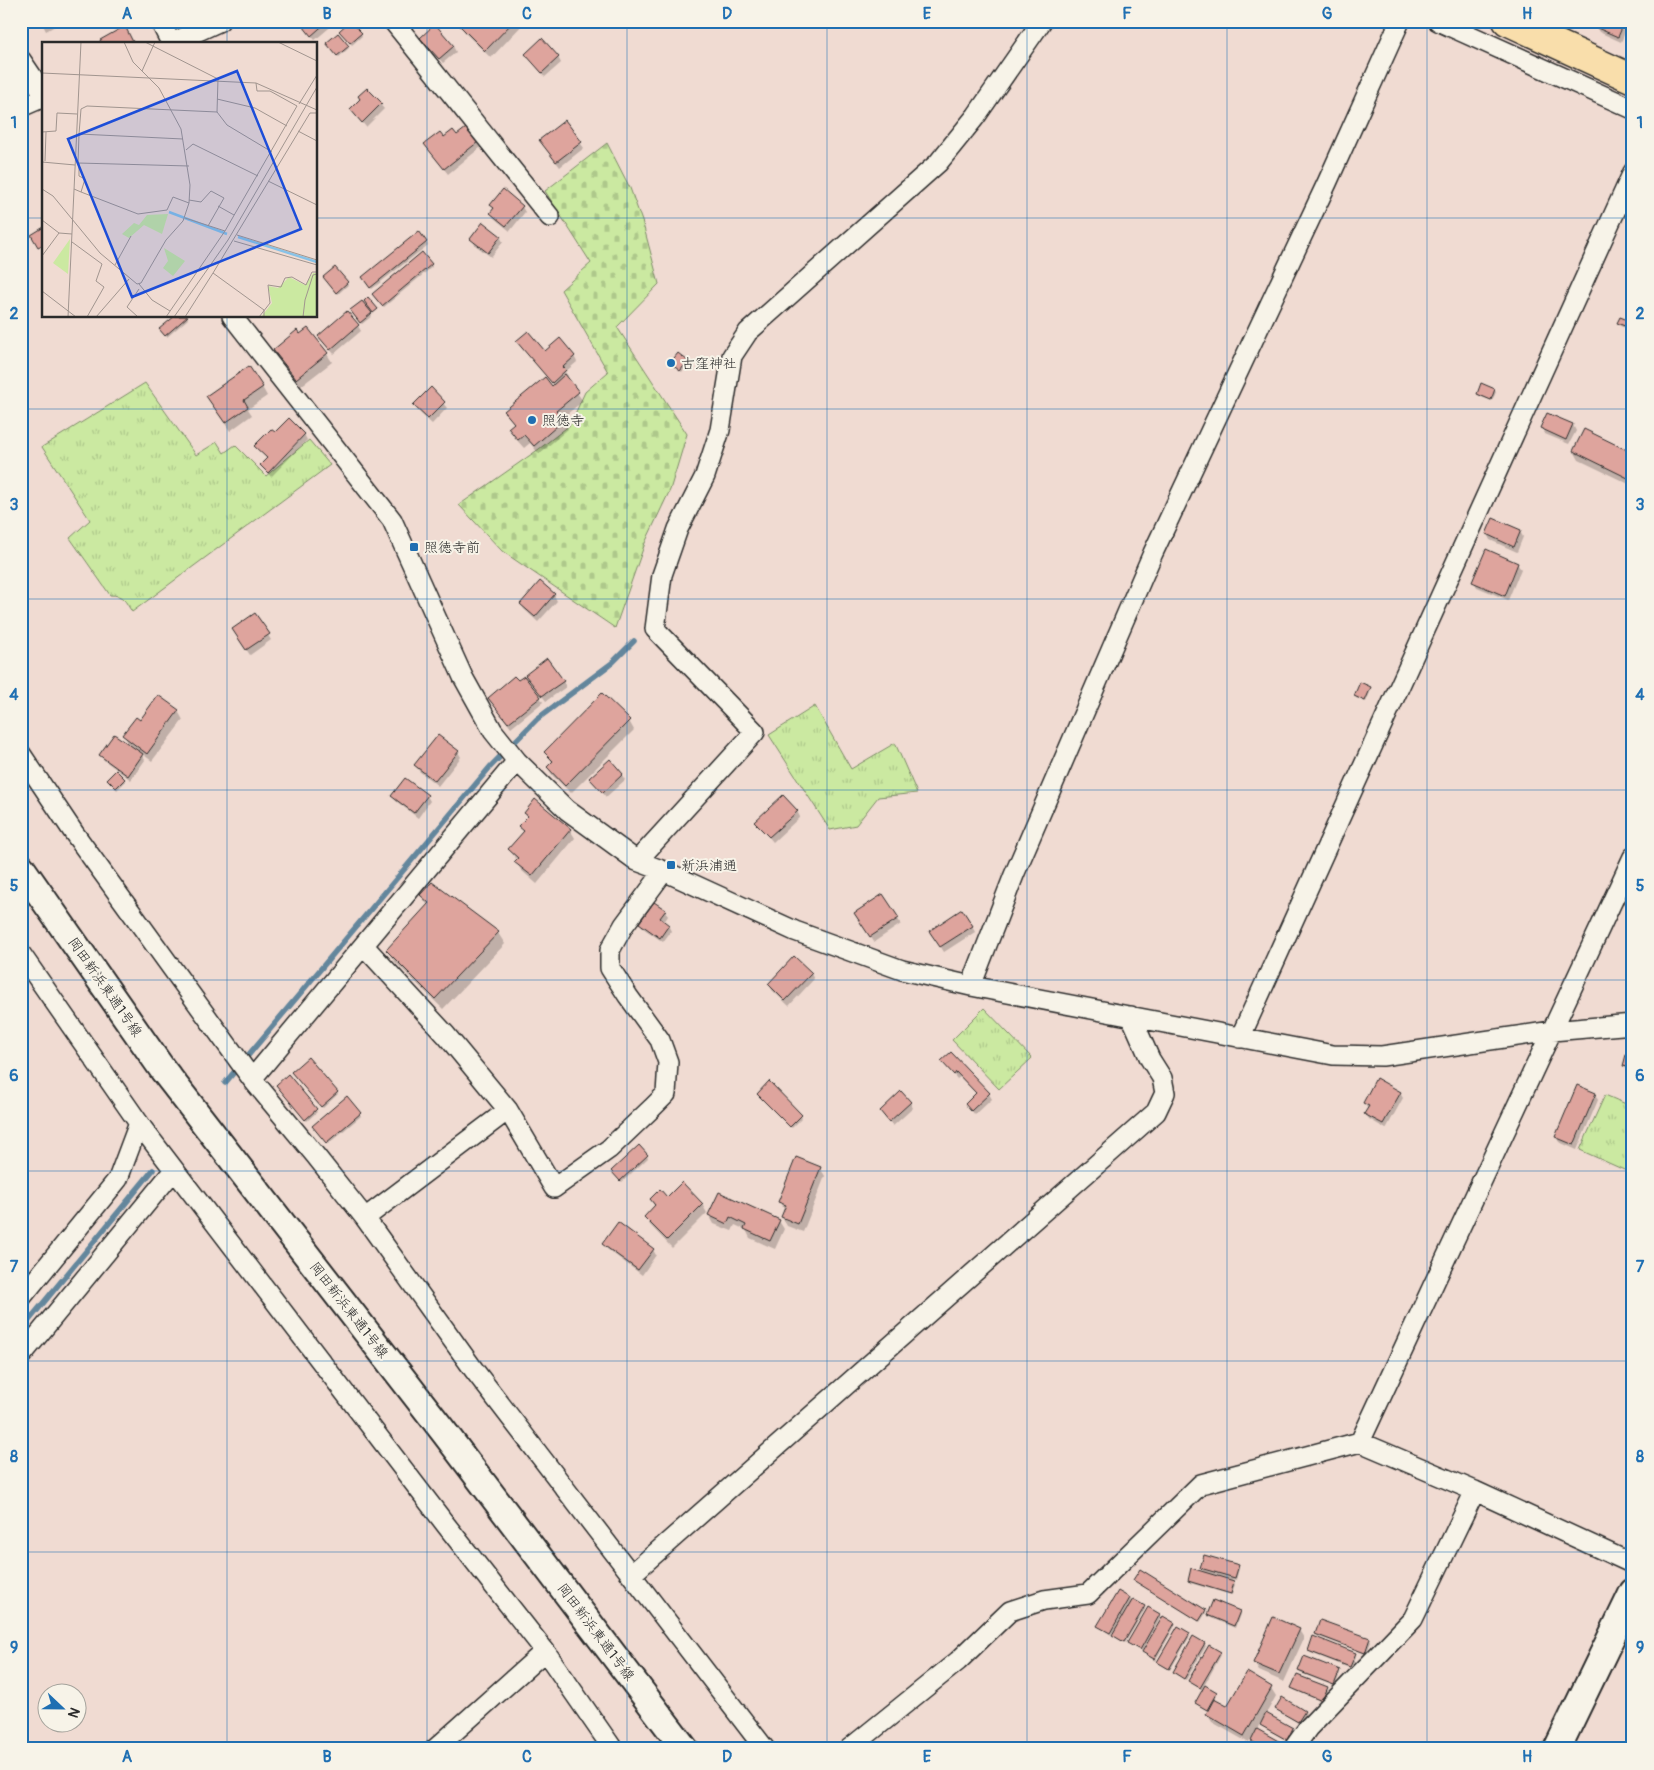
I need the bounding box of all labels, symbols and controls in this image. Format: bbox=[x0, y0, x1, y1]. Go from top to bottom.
text: A bbox=[122, 4, 133, 24]
text: B bbox=[322, 4, 332, 24]
text: C bbox=[522, 4, 532, 24]
text: D bbox=[722, 4, 732, 24]
text: E bbox=[923, 4, 932, 24]
text: F bbox=[1122, 4, 1132, 24]
text: G bbox=[1322, 4, 1333, 24]
text: H bbox=[1522, 4, 1532, 24]
inset map bbox=[42, 42, 318, 318]
text: 1 bbox=[11, 113, 17, 133]
text: 1 bbox=[1637, 113, 1643, 133]
text: 2 bbox=[10, 304, 19, 324]
text: 2 bbox=[1636, 304, 1645, 324]
place label: 古窪神社 bbox=[681, 355, 737, 372]
marker: 古窪神社 bbox=[665, 357, 677, 369]
place label: 照徳寺 bbox=[542, 412, 584, 429]
marker: 照徳寺 bbox=[526, 414, 538, 426]
text: 3 bbox=[10, 495, 19, 515]
text: 3 bbox=[1636, 495, 1645, 515]
place label: 照徳寺前 bbox=[424, 539, 480, 556]
marker: 照徳寺前 bbox=[408, 541, 420, 553]
text: 4 bbox=[9, 685, 19, 705]
text: 4 bbox=[1635, 685, 1645, 705]
place label: 新浜浦通 bbox=[681, 857, 737, 874]
marker: 新浜浦通 bbox=[665, 859, 677, 871]
text: 5 bbox=[10, 876, 19, 896]
text: 5 bbox=[1636, 876, 1645, 896]
street label: 岡田新浜東通1号線 bbox=[64, 934, 146, 1040]
text: 6 bbox=[9, 1066, 19, 1086]
text: 6 bbox=[1635, 1066, 1645, 1086]
text: 7 bbox=[10, 1257, 19, 1277]
text: 7 bbox=[1636, 1257, 1645, 1277]
street label: 岡田新浜東通1号線 bbox=[306, 1258, 392, 1362]
text: 8 bbox=[10, 1447, 18, 1467]
text: 8 bbox=[1636, 1447, 1644, 1467]
street label: 岡田新浜東通1号線 bbox=[554, 1580, 638, 1684]
text: 9 bbox=[10, 1638, 18, 1658]
text: 9 bbox=[1636, 1638, 1644, 1658]
north arrow bbox=[38, 1682, 88, 1732]
text: N bbox=[64, 1705, 83, 1720]
text: A bbox=[122, 1747, 133, 1767]
text: B bbox=[322, 1747, 332, 1767]
text: C bbox=[522, 1747, 532, 1767]
text: D bbox=[722, 1747, 732, 1767]
text: E bbox=[923, 1747, 932, 1767]
text: F bbox=[1122, 1747, 1132, 1767]
text: G bbox=[1322, 1747, 1333, 1767]
text: H bbox=[1522, 1747, 1532, 1767]

